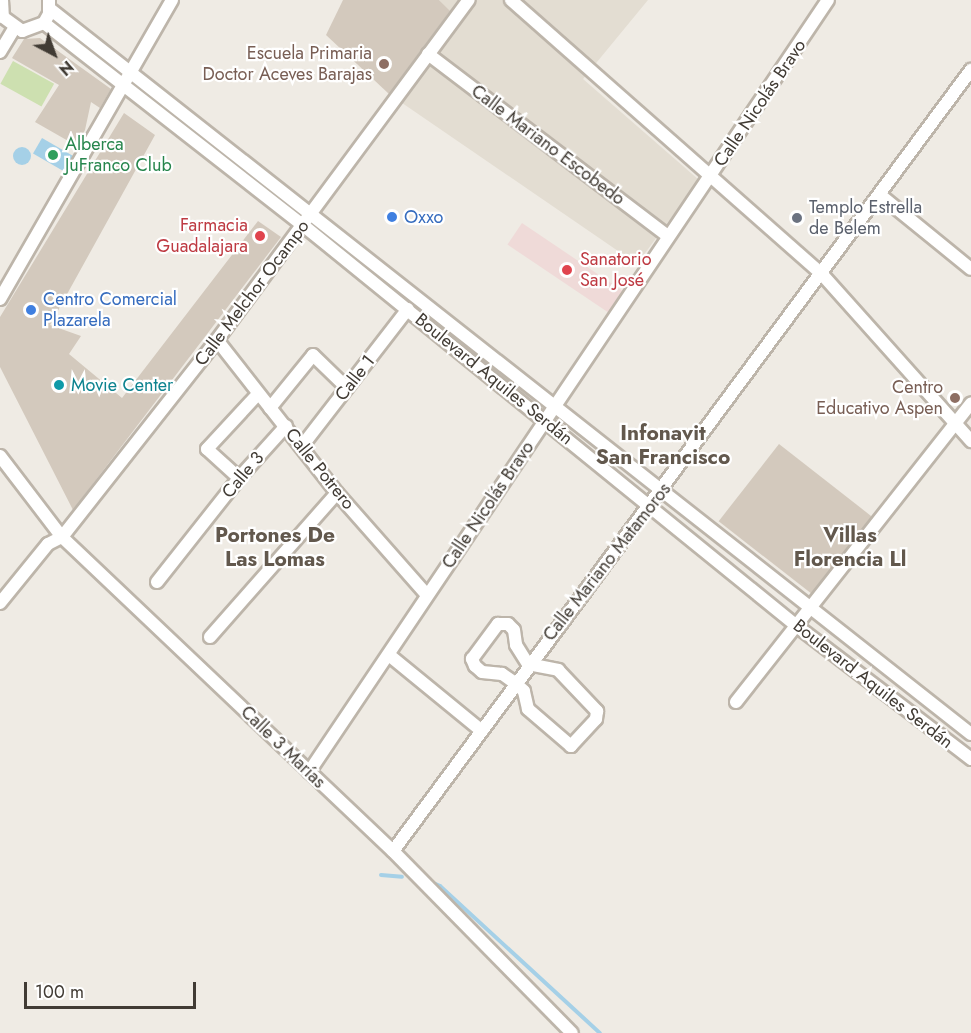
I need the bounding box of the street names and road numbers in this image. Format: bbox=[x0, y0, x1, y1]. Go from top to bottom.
street label: Calle Nicolás Bravo bbox=[709, 35, 811, 171]
street label: Calle Mariano Escobedo bbox=[467, 80, 629, 210]
street label: Calle Melchor Ocampo bbox=[190, 216, 314, 370]
street label: Boulevard Aquiles Serdán bbox=[411, 309, 577, 449]
street label: Calle 1 bbox=[330, 351, 380, 405]
street label: Calle Potrero bbox=[281, 424, 359, 514]
street label: Calle Nicolás Bravo bbox=[437, 437, 539, 573]
street label: Calle 3 bbox=[217, 447, 269, 503]
street label: Calle Mariano Matamoros bbox=[539, 479, 675, 645]
street label: Boulevard Aquiles Serdán bbox=[789, 615, 957, 753]
street label: Calle 3 Marías bbox=[236, 701, 330, 793]

